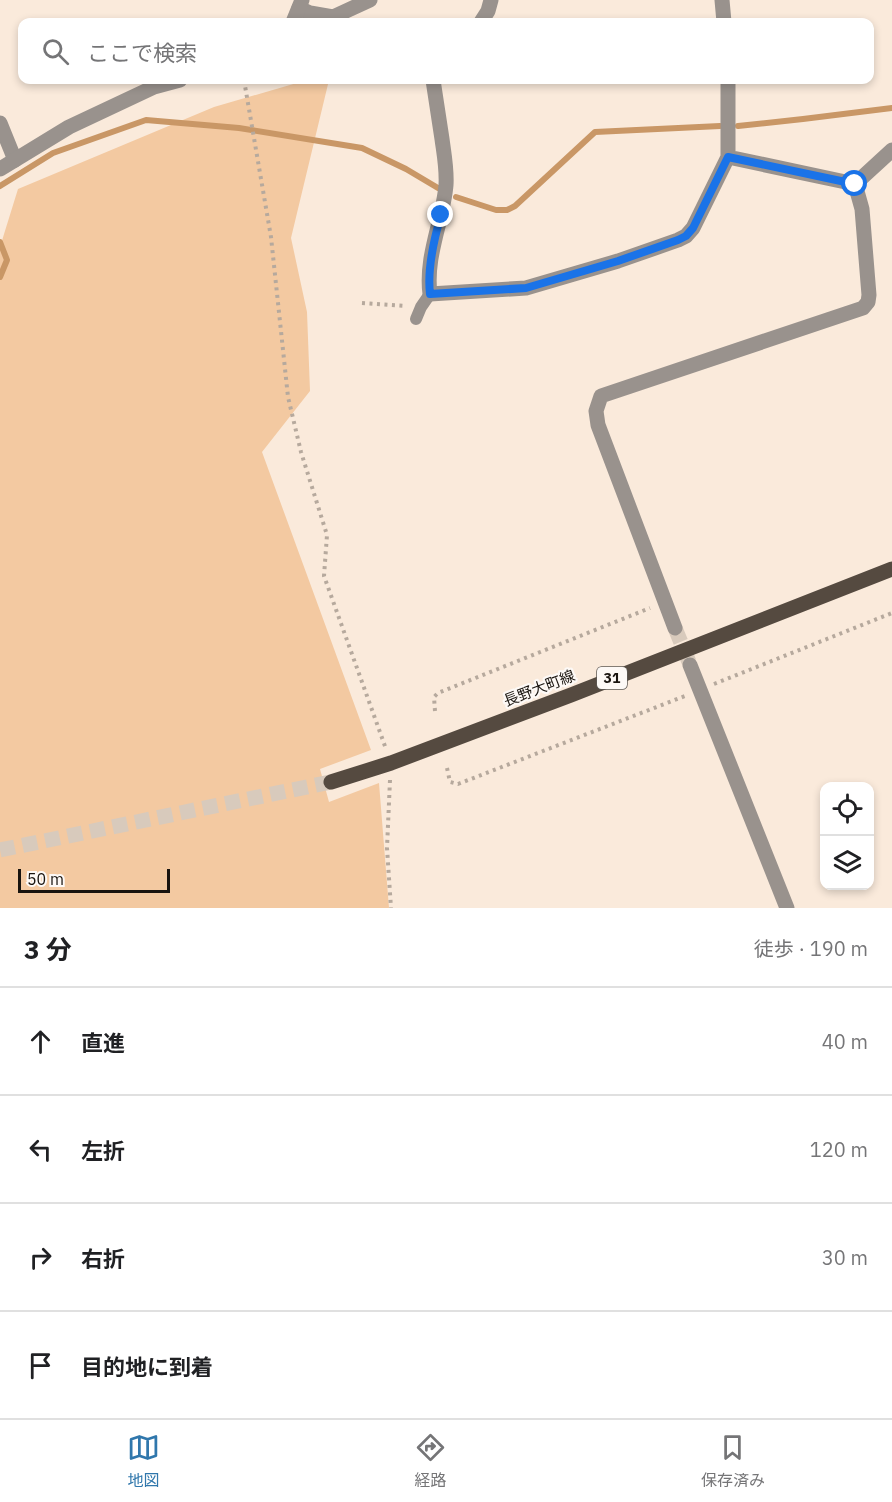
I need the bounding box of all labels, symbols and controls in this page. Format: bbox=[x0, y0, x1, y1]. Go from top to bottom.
search box bbox=[18, 18, 874, 84]
icon: search bbox=[39, 35, 72, 68]
text: ここで検索 bbox=[87, 38, 197, 67]
route start bbox=[841, 170, 867, 196]
route end bbox=[427, 201, 453, 227]
street label: 長野大町線 bbox=[501, 666, 577, 710]
road number: 31 bbox=[597, 667, 627, 689]
map controls bbox=[820, 782, 874, 890]
button: locate bbox=[820, 782, 874, 836]
button: layers bbox=[820, 836, 874, 890]
scale bar bbox=[18, 866, 170, 894]
text: 50 m bbox=[27, 869, 64, 889]
text: 3 分 bbox=[24, 932, 72, 966]
text: 徒歩 · 190 m bbox=[754, 935, 868, 962]
icon: ahead bbox=[24, 1025, 57, 1058]
text: 直進 bbox=[81, 1028, 125, 1057]
text: 40 m bbox=[822, 1028, 868, 1055]
icon: left bbox=[24, 1133, 57, 1166]
text: 左折 bbox=[81, 1136, 125, 1165]
text: 120 m bbox=[810, 1136, 868, 1163]
icon: right bbox=[24, 1241, 57, 1274]
text: 右折 bbox=[81, 1244, 125, 1273]
text: 30 m bbox=[822, 1244, 868, 1271]
icon: arrive bbox=[24, 1349, 57, 1382]
text: 目的地に到着 bbox=[81, 1352, 213, 1381]
tab: 地図 bbox=[127, 1431, 160, 1491]
tab: 経路 bbox=[414, 1431, 447, 1491]
tab: 保存済み bbox=[701, 1431, 765, 1491]

